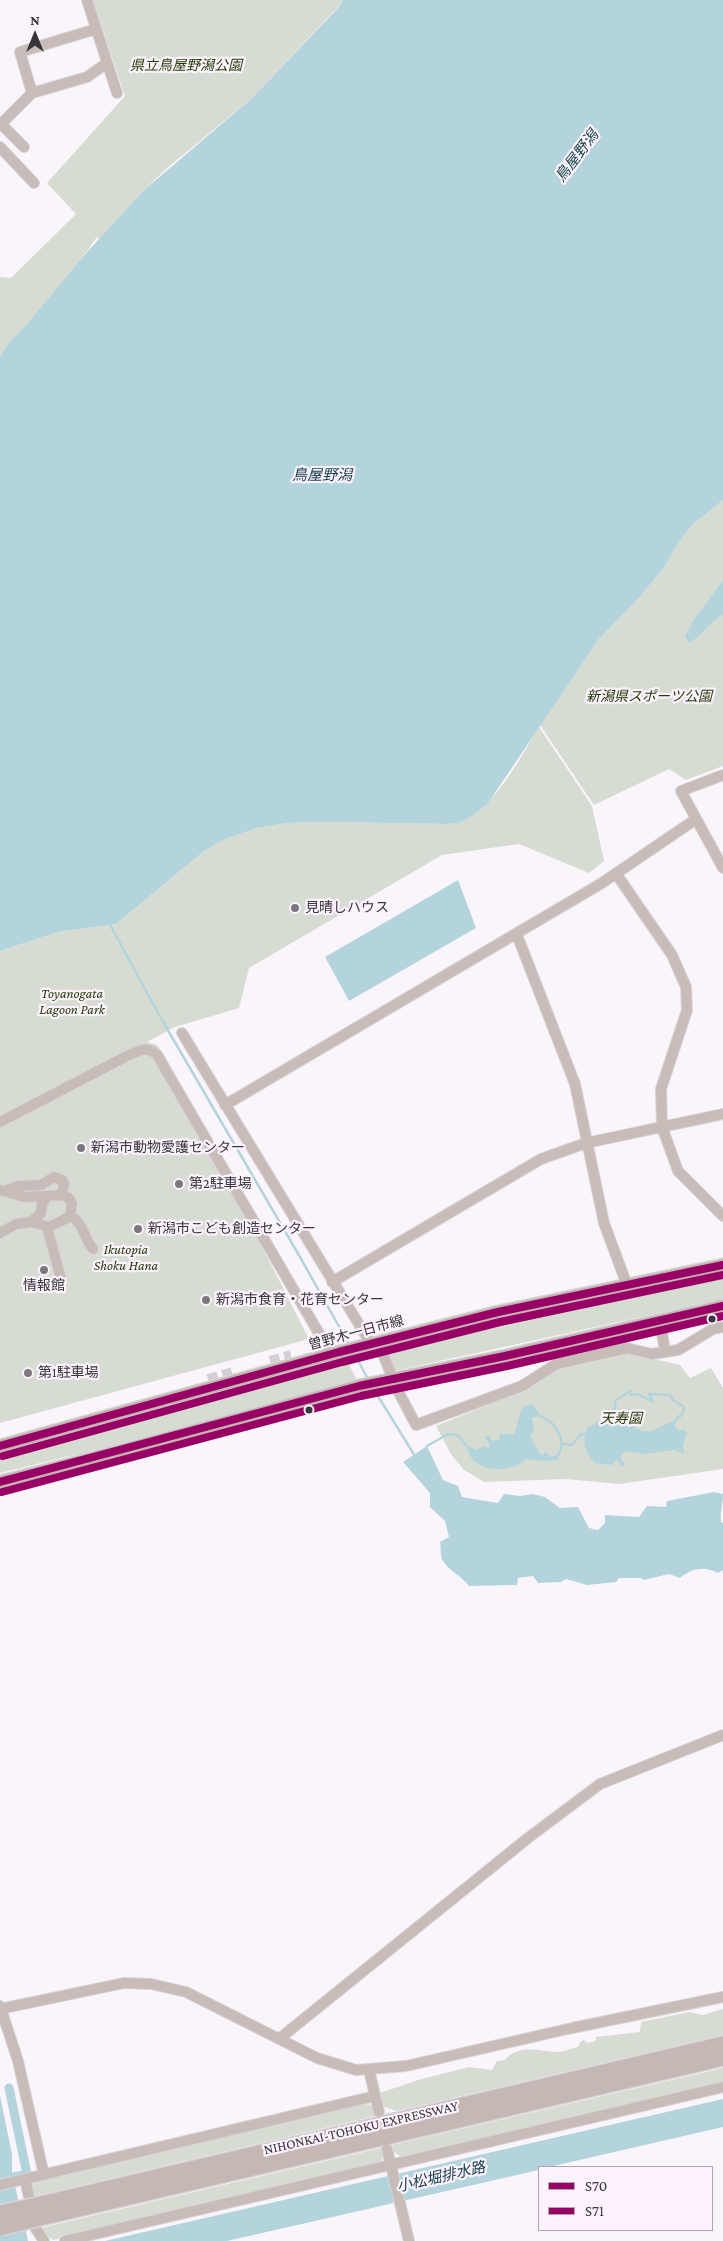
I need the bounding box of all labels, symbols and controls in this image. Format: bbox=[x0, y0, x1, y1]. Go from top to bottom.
north arrow bbox=[10, 10, 60, 60]
text: N bbox=[30, 12, 40, 28]
park label: 県立鳥屋野潟公園 bbox=[130, 58, 242, 74]
water label: 鳥屋野潟 bbox=[552, 127, 602, 185]
water label: 鳥屋野潟 bbox=[292, 466, 352, 484]
park label: 新潟県スポーツ公園 bbox=[586, 689, 712, 705]
place label: 見晴しハウス bbox=[305, 900, 389, 916]
marker: 見晴しハウス bbox=[289, 902, 301, 914]
park label: Toyanogata Lagoon Park bbox=[39, 986, 105, 1019]
place label: 新潟市動物愛護センター bbox=[91, 1140, 245, 1156]
marker: 新潟市動物愛護センター bbox=[75, 1142, 87, 1154]
place label: 第2駐車場 bbox=[189, 1176, 252, 1192]
marker: 第2駐車場 bbox=[173, 1178, 185, 1190]
place label: 新潟市こども創造センター bbox=[148, 1221, 316, 1237]
marker: 新潟市こども創造センター bbox=[132, 1223, 144, 1235]
park label: Ikutopia Shoku Hana bbox=[94, 1242, 158, 1274]
marker: 情報館 bbox=[38, 1264, 50, 1276]
place label: 情報館 bbox=[23, 1278, 65, 1294]
place label: 新潟市食育・花育センター bbox=[216, 1292, 384, 1308]
marker: 新潟市食育・花育センター bbox=[200, 1294, 212, 1306]
street label: 曽野木一日市線 bbox=[306, 1312, 406, 1354]
unlabelled marker bbox=[707, 1314, 717, 1324]
place label: 第1駐車場 bbox=[38, 1365, 99, 1381]
marker: 第1駐車場 bbox=[22, 1367, 34, 1379]
unlabelled marker bbox=[304, 1405, 314, 1415]
park label: 天寿園 bbox=[600, 1411, 642, 1427]
street label: NIHONKAI-TOHOKU EXPRESSWAY bbox=[262, 2097, 460, 2159]
water label: 小松堀排水路 bbox=[395, 2158, 487, 2196]
legend bbox=[538, 2166, 713, 2231]
text: S70 bbox=[585, 2178, 607, 2194]
text: S71 bbox=[585, 2203, 604, 2219]

